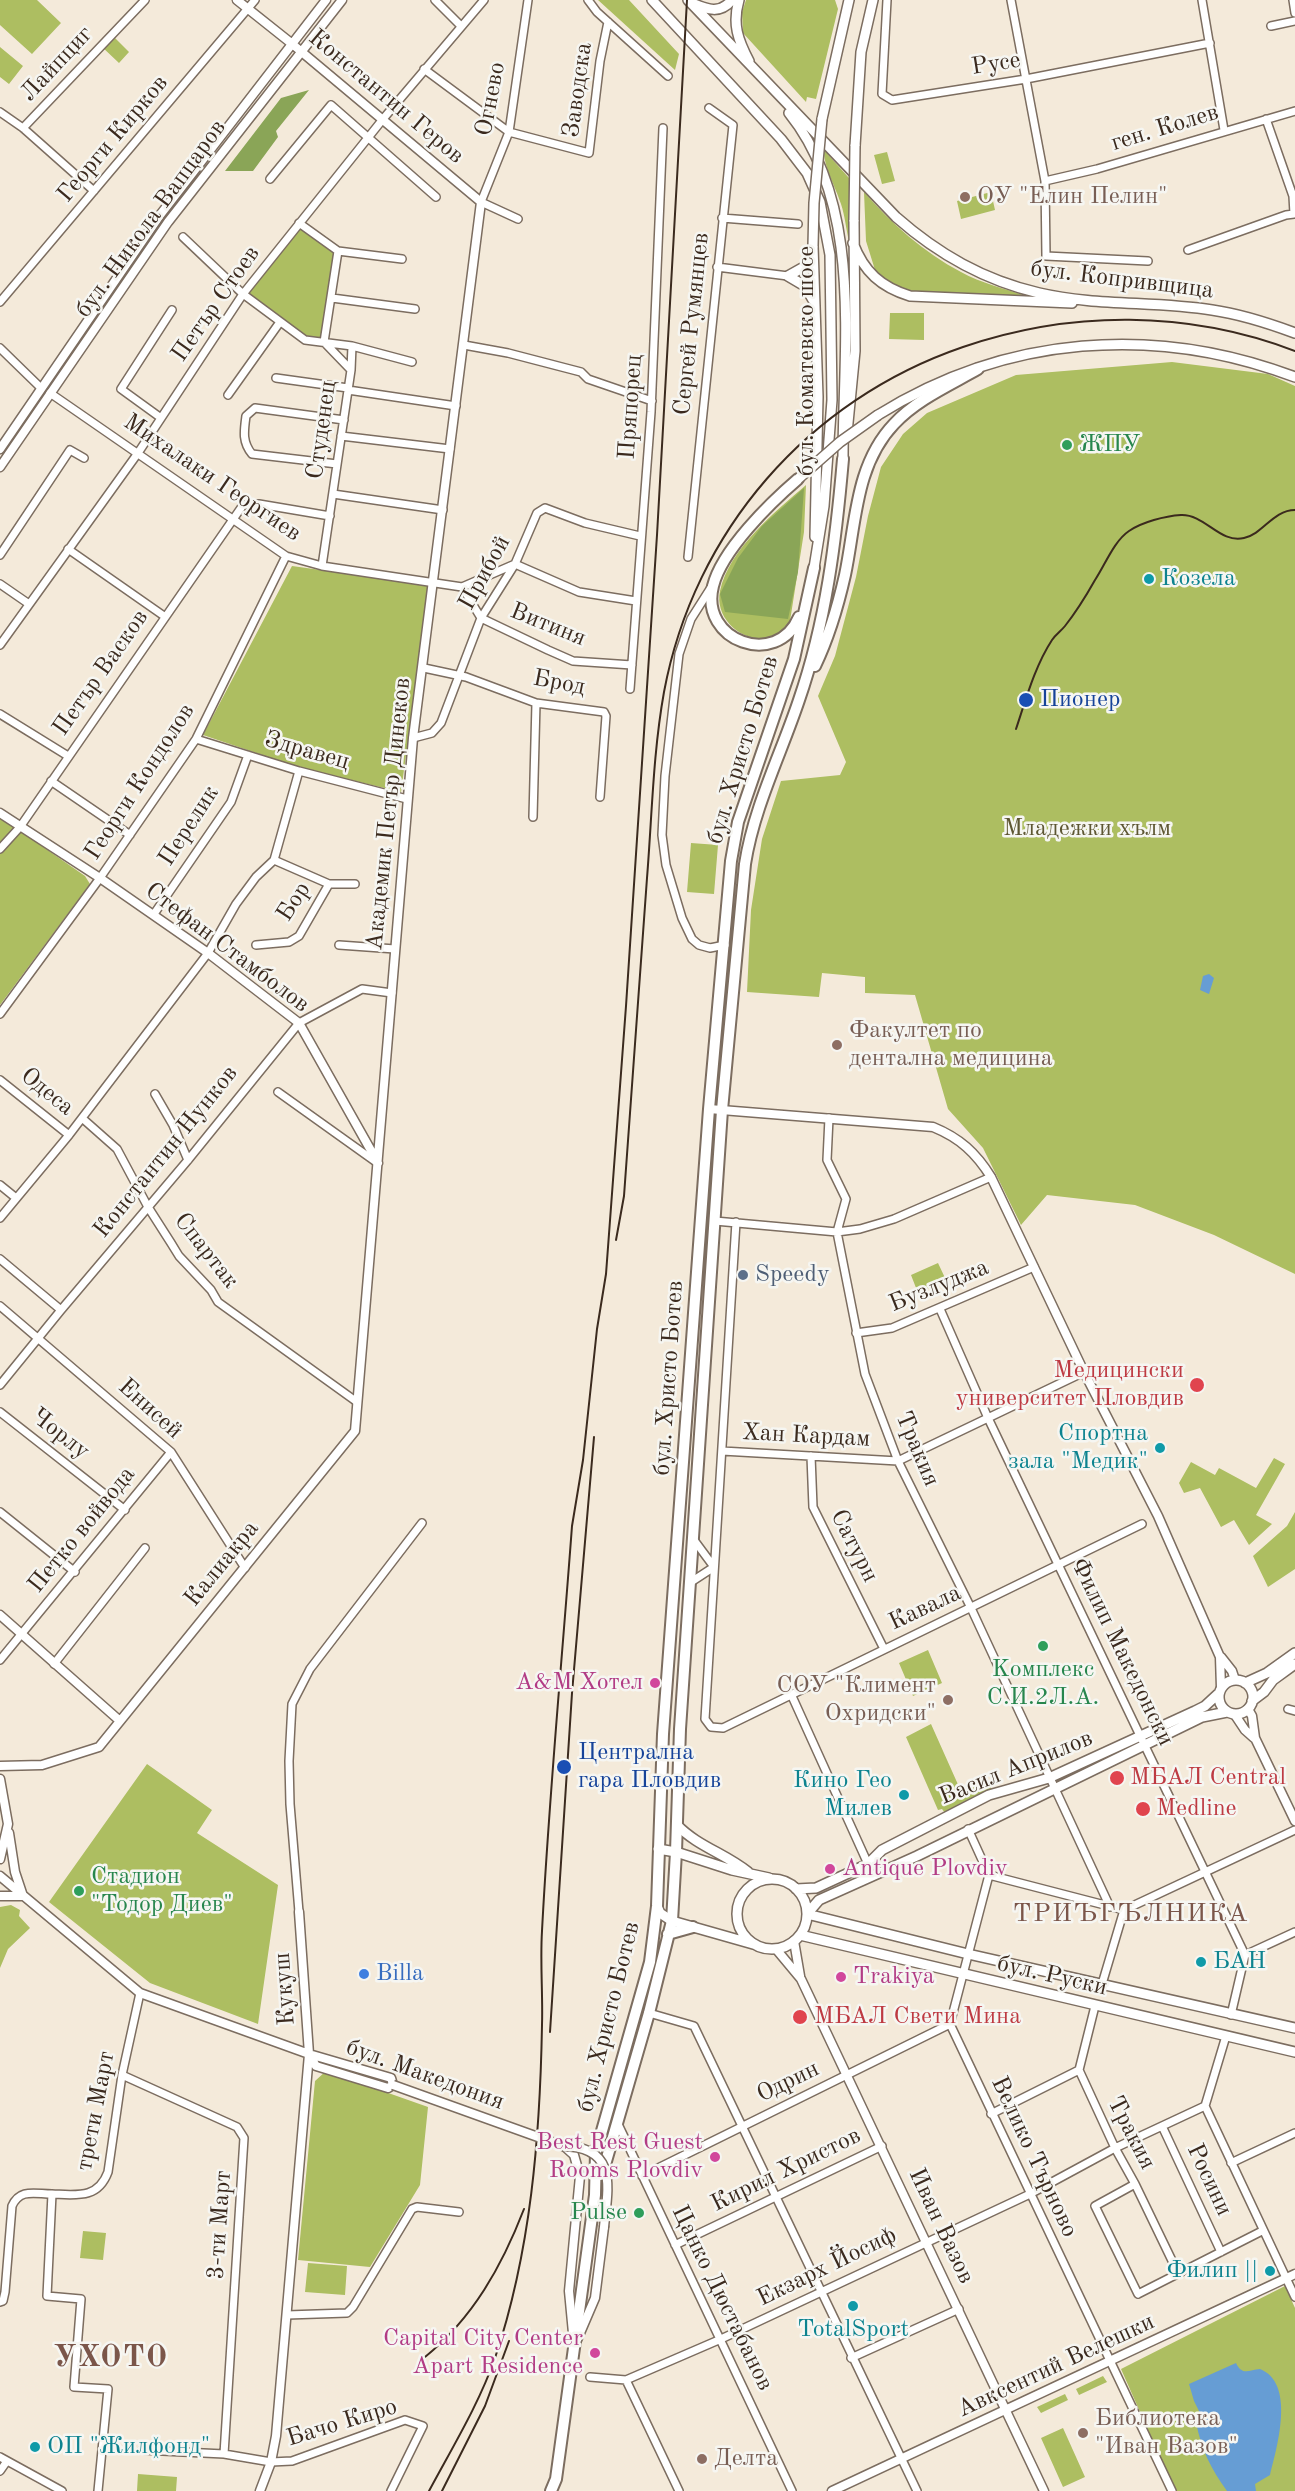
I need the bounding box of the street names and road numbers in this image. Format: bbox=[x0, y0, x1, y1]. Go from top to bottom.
street label: Лайпциг bbox=[15, 20, 99, 108]
street label: Константин Геров bbox=[302, 24, 470, 170]
street label: Заводска bbox=[557, 41, 599, 139]
street label: Русе bbox=[969, 46, 1023, 82]
street label: Огнево bbox=[470, 60, 512, 138]
street label: Георги Кирков bbox=[51, 69, 175, 209]
street label: ген. Колев bbox=[1108, 98, 1222, 158]
street label: бул. Никола Вапцаров bbox=[69, 114, 233, 324]
street label: Сергей Румянцев bbox=[668, 231, 716, 417]
street label: Петър Стоев bbox=[165, 240, 267, 368]
street label: бул. Коматевско шосе bbox=[793, 246, 821, 476]
street label: бул. Копривщица bbox=[1029, 254, 1215, 306]
street label: Пряпорец bbox=[613, 353, 649, 461]
street label: Студенец bbox=[301, 379, 343, 481]
street label: Михалаки Георгиев bbox=[118, 408, 306, 548]
street label: Прибой bbox=[453, 531, 517, 615]
street label: Витиня bbox=[506, 597, 590, 653]
street label: Петър Васков bbox=[47, 604, 155, 742]
street label: бул. Христо Ботев bbox=[701, 652, 785, 848]
street label: Брод bbox=[531, 664, 587, 702]
street label: Академик Петър Динеков bbox=[360, 676, 418, 952]
street label: Георги Кондолов bbox=[79, 698, 201, 866]
street label: Здравец bbox=[261, 725, 353, 777]
street label: Перелик bbox=[152, 780, 226, 872]
street label: Стефан Стамболов bbox=[139, 877, 315, 1019]
street label: Бор bbox=[271, 877, 317, 927]
street label: Константин Нунков bbox=[88, 1060, 244, 1244]
street label: Одеса bbox=[14, 1062, 80, 1122]
street label: Спартак bbox=[167, 1207, 245, 1295]
street label: Бузлуджа bbox=[885, 1253, 993, 1319]
street label: бул. Христо Ботев bbox=[648, 1280, 690, 1476]
street label: Енисей bbox=[112, 1373, 188, 1445]
street label: Чорлу bbox=[25, 1402, 95, 1466]
street label: Тракия bbox=[888, 1407, 946, 1491]
street label: Хан Кардам bbox=[741, 1418, 871, 1454]
street label: Петко войвода bbox=[22, 1461, 142, 1599]
street label: Сатурн bbox=[824, 1505, 884, 1587]
street label: Калиакра bbox=[179, 1515, 265, 1613]
street label: Филип Македонски bbox=[1064, 1553, 1180, 1751]
street label: Кавала bbox=[884, 1579, 966, 1637]
street label: Васил Априлов bbox=[935, 1724, 1097, 1812]
street label: бул. Христо Ботев bbox=[571, 1919, 647, 2115]
street label: бул. Руски bbox=[994, 1949, 1110, 2003]
street label: Кукуш bbox=[268, 1951, 302, 2027]
street label: бул. Македония bbox=[342, 2033, 508, 2117]
street label: трети Март bbox=[70, 2049, 122, 2173]
street label: Одрин bbox=[752, 2055, 824, 2109]
street label: Велико Търново bbox=[984, 2072, 1084, 2242]
street label: Тракия bbox=[1100, 2091, 1162, 2175]
street label: Кирил Христов bbox=[706, 2121, 866, 2219]
street label: Росини bbox=[1180, 2139, 1238, 2221]
street label: Иван Вазов bbox=[902, 2164, 980, 2288]
street label: 3-ти Март bbox=[202, 2169, 238, 2281]
street label: Цанко Дюстабанов bbox=[665, 2201, 779, 2395]
street label: Екзарх Йосиф bbox=[753, 2221, 901, 2313]
street label: Авксентий Велешки bbox=[953, 2308, 1159, 2424]
street label: Бачо Киро bbox=[283, 2393, 401, 2453]

